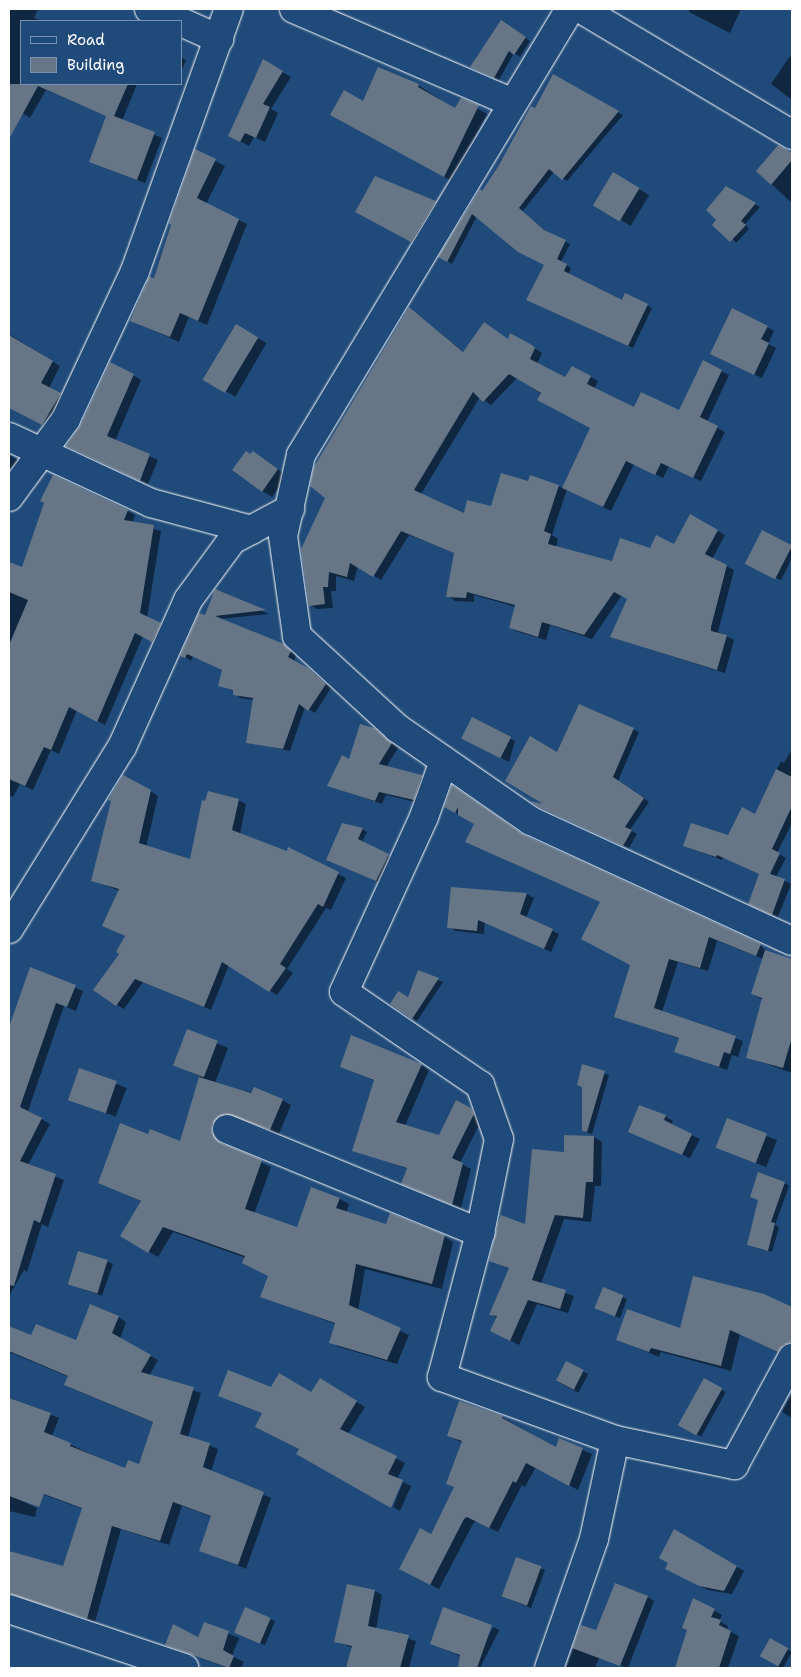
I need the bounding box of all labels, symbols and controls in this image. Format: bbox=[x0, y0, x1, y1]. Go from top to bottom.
legend bbox=[20, 20, 182, 85]
text: Road bbox=[67, 30, 105, 50]
text: Building bbox=[67, 55, 124, 75]

